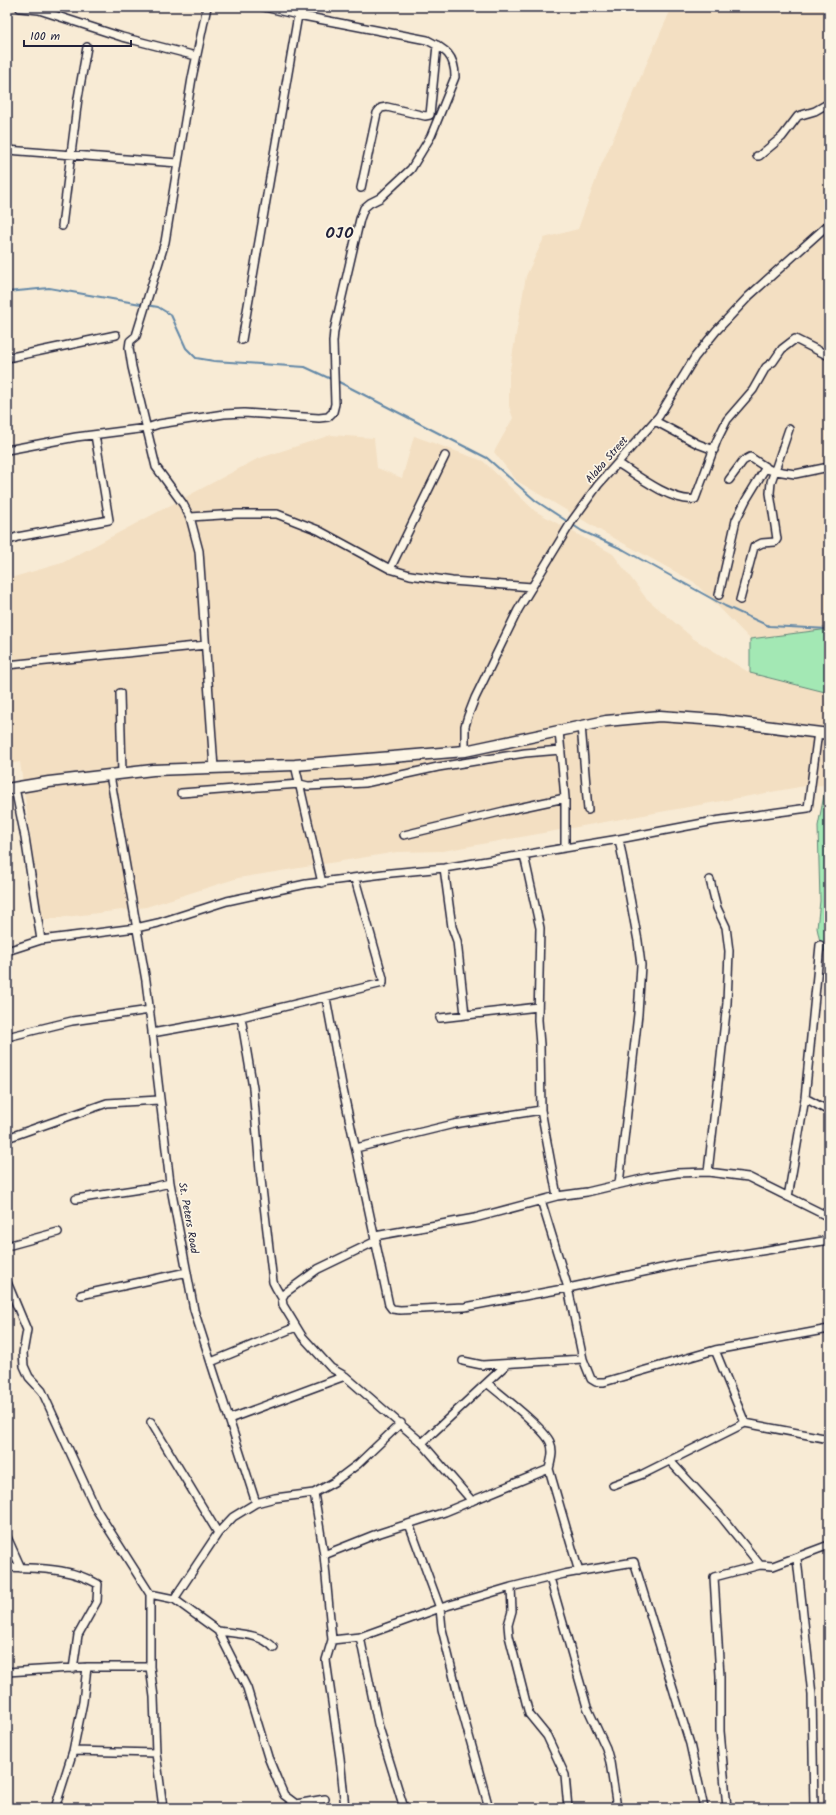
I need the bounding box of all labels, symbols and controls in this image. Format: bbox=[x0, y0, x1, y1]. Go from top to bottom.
scale bar bbox=[24, 22, 131, 48]
text: 100 m bbox=[30, 27, 61, 46]
district label: OJO bbox=[326, 222, 354, 246]
street label: Alaba Street bbox=[581, 432, 633, 488]
street label: St. Peters Road bbox=[173, 1181, 203, 1256]

